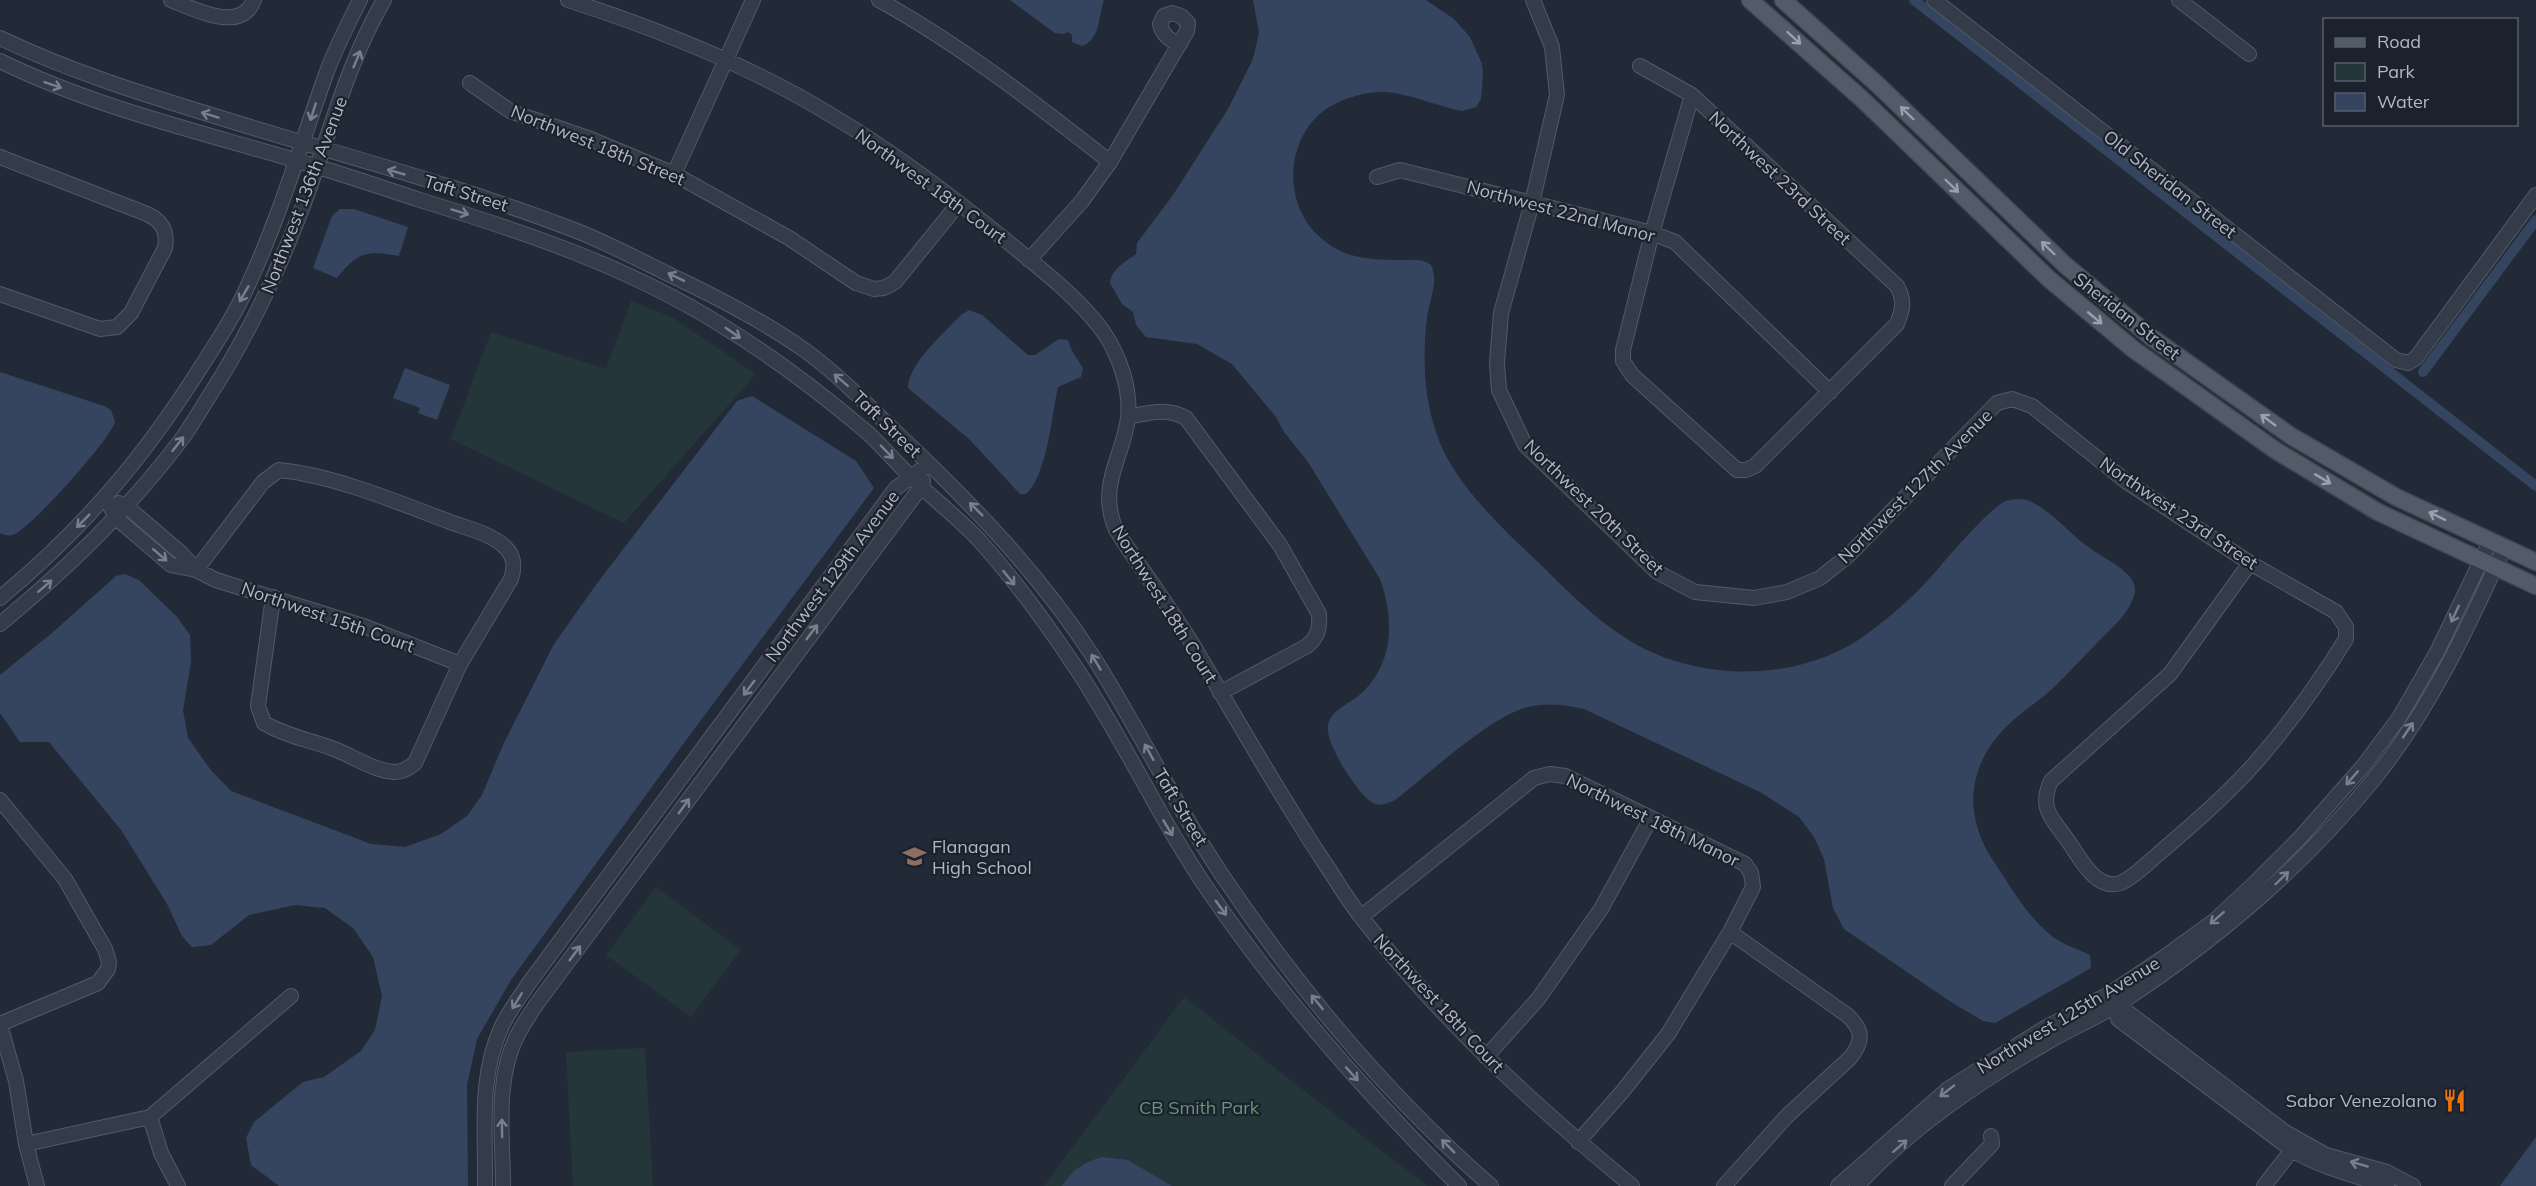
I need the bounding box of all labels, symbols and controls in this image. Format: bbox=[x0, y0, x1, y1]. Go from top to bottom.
legend bbox=[2323, 18, 2518, 126]
text: Road bbox=[2377, 30, 2421, 53]
one-way arrow bbox=[1786, 31, 1801, 45]
one-way arrow bbox=[351, 51, 363, 69]
text: Park bbox=[2377, 60, 2416, 83]
one-way arrow bbox=[43, 81, 62, 92]
text: Water bbox=[2377, 90, 2430, 113]
street label: Northwest 136th Avenue bbox=[256, 93, 352, 297]
street label: Northwest 18th Street bbox=[508, 100, 688, 190]
one-way arrow bbox=[307, 102, 318, 121]
street label: Northwest 23rd Street bbox=[1704, 106, 1856, 250]
one-way arrow bbox=[1900, 106, 1915, 121]
one-way arrow bbox=[201, 109, 220, 120]
street label: Northwest 18th Court bbox=[851, 123, 1011, 249]
street label: Old Sheridan Street bbox=[2099, 125, 2241, 243]
one-way arrow bbox=[387, 165, 406, 177]
street label: Taft Street bbox=[421, 169, 511, 217]
street label: Northwest 22nd Manor bbox=[1464, 175, 1658, 247]
one-way arrow bbox=[1944, 179, 1959, 193]
one-way arrow bbox=[450, 207, 469, 218]
one-way arrow bbox=[2040, 241, 2055, 256]
street label: Sheridan Street bbox=[2069, 267, 2185, 365]
one-way arrow bbox=[668, 271, 686, 283]
one-way arrow bbox=[237, 285, 249, 302]
one-way arrow bbox=[2087, 311, 2103, 324]
one-way arrow bbox=[724, 327, 740, 339]
one-way arrow bbox=[834, 373, 849, 387]
street label: Taft Street bbox=[848, 386, 926, 462]
street label: Northwest 127th Avenue bbox=[1833, 404, 1997, 568]
one-way arrow bbox=[2260, 414, 2276, 426]
street label: Northwest 20th Street bbox=[1519, 434, 1669, 580]
one-way arrow bbox=[171, 436, 184, 452]
one-way arrow bbox=[879, 445, 894, 460]
street label: Northwest 23rd Street bbox=[2096, 451, 2262, 575]
one-way arrow bbox=[2314, 473, 2331, 485]
street label: Northwest 129th Avenue bbox=[760, 486, 904, 666]
one-way arrow bbox=[968, 502, 983, 517]
one-way arrow bbox=[2428, 510, 2446, 522]
one-way arrow bbox=[76, 514, 91, 529]
street label: Northwest 18th Court bbox=[1107, 521, 1223, 687]
one-way arrow bbox=[152, 548, 167, 562]
one-way arrow bbox=[1003, 570, 1016, 586]
street label: Northwest 15th Court bbox=[238, 577, 418, 657]
one-way arrow bbox=[37, 580, 53, 593]
one-way arrow bbox=[2449, 604, 2461, 622]
one-way arrow bbox=[806, 625, 819, 641]
one-way arrow bbox=[1090, 654, 1102, 671]
one-way arrow bbox=[743, 679, 755, 695]
one-way arrow bbox=[2402, 722, 2414, 739]
one-way arrow bbox=[1143, 744, 1154, 762]
street label: Taft Street bbox=[1149, 764, 1213, 850]
street label: Northwest 18th Manor bbox=[1563, 768, 1744, 872]
one-way arrow bbox=[2345, 770, 2359, 785]
one-way arrow bbox=[678, 798, 690, 814]
one-way arrow bbox=[1163, 819, 1175, 836]
place label: Flanagan High School bbox=[932, 835, 1032, 879]
school or university icon: Flanagan High School bbox=[901, 843, 927, 869]
one-way arrow bbox=[2274, 870, 2289, 885]
one-way arrow bbox=[1214, 900, 1227, 916]
one-way arrow bbox=[2209, 911, 2224, 925]
street label: Northwest 18th Court bbox=[1369, 929, 1509, 1077]
one-way arrow bbox=[568, 945, 581, 961]
street label: Northwest 125th Avenue bbox=[1972, 951, 2164, 1079]
one-way arrow bbox=[511, 992, 523, 1009]
one-way arrow bbox=[1311, 994, 1324, 1010]
one-way arrow bbox=[1345, 1066, 1359, 1081]
one-way arrow bbox=[1939, 1084, 1955, 1097]
restaurant icon: Sabor Venezolano bbox=[2442, 1087, 2468, 1113]
place label: Sabor Venezolano bbox=[2286, 1089, 2437, 1112]
park label: CB Smith Park bbox=[1139, 1096, 1260, 1119]
one-way arrow bbox=[497, 1118, 508, 1138]
one-way arrow bbox=[1441, 1138, 1456, 1153]
one-way arrow bbox=[1892, 1140, 1908, 1153]
one-way arrow bbox=[2350, 1158, 2369, 1169]

